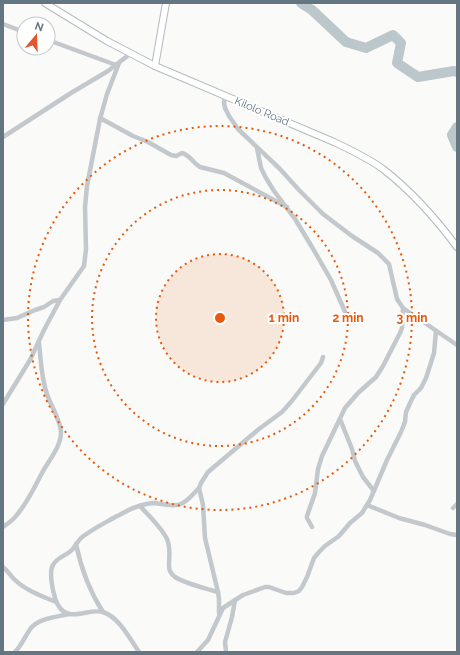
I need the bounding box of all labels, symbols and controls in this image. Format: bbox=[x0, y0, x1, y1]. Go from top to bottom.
north arrow bbox=[16, 16, 56, 56]
text: N bbox=[33, 20, 45, 35]
street label: Kilolo Road bbox=[233, 94, 291, 129]
centre of rings bbox=[213, 311, 227, 325]
text: 1 min bbox=[269, 311, 299, 325]
text: 2 min bbox=[332, 311, 364, 325]
text: 3 min bbox=[396, 311, 428, 325]

